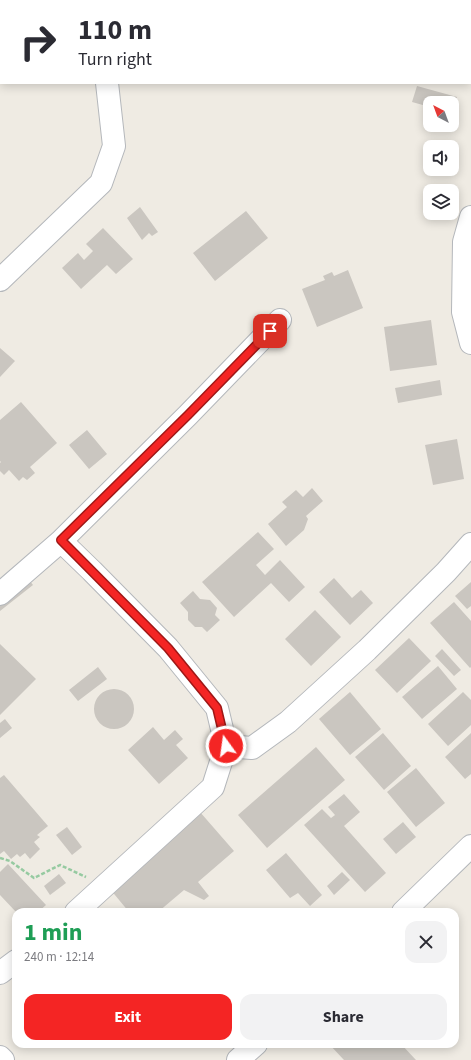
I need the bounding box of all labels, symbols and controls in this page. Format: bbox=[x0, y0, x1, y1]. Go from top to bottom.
text: 110 m bbox=[78, 10, 152, 50]
icon: right bbox=[12, 16, 64, 68]
text: Turn right bbox=[78, 47, 152, 72]
north arrow bbox=[423, 96, 459, 132]
map controls bbox=[423, 96, 459, 220]
button: sound bbox=[423, 140, 459, 176]
button: layers bbox=[423, 184, 459, 220]
pin bbox=[253, 314, 287, 348]
icon: arrive bbox=[259, 320, 281, 342]
position arrow bbox=[205, 725, 247, 767]
text: 1 min bbox=[24, 915, 82, 950]
button: close bbox=[405, 921, 447, 963]
text: 240 m · 12:14 bbox=[24, 948, 94, 966]
button: Exit bbox=[24, 994, 232, 1040]
button: Share bbox=[240, 994, 447, 1040]

